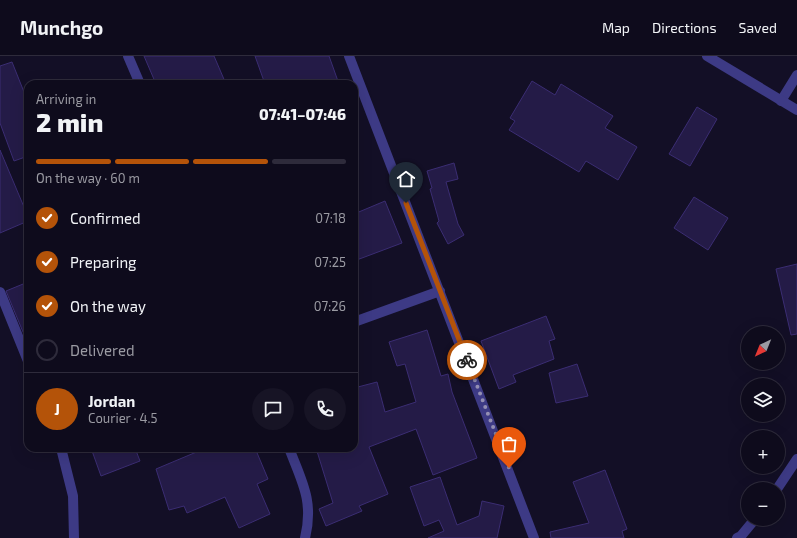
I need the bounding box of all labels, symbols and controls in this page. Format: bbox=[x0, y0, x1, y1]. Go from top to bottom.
text: Munchgo bbox=[20, 16, 103, 39]
text: Map bbox=[602, 19, 630, 36]
text: Directions bbox=[652, 19, 717, 36]
text: Saved bbox=[739, 19, 777, 36]
text: Arriving in bbox=[36, 91, 96, 107]
text: 07:41–07:46 bbox=[259, 105, 346, 123]
text: 2 min bbox=[36, 106, 103, 137]
pin bbox=[389, 162, 423, 203]
icon: home bbox=[395, 168, 417, 190]
text: On the way · 60 m bbox=[36, 170, 140, 186]
icon: check bbox=[36, 207, 58, 229]
text: Confirmed bbox=[70, 209, 141, 227]
text: 07:18 bbox=[315, 210, 346, 226]
icon: check bbox=[36, 251, 58, 273]
text: Preparing bbox=[70, 253, 136, 271]
text: 07:25 bbox=[314, 254, 346, 270]
icon: check bbox=[36, 295, 58, 317]
text: On the way bbox=[70, 297, 146, 315]
text: 07:26 bbox=[314, 298, 346, 314]
north arrow bbox=[741, 326, 785, 370]
map controls bbox=[741, 326, 785, 526]
courier bbox=[447, 340, 487, 380]
text: Delivered bbox=[70, 341, 135, 359]
icon: bike bbox=[456, 349, 478, 371]
button: layers bbox=[741, 378, 785, 422]
button: chat bbox=[252, 388, 294, 430]
button: phone bbox=[304, 388, 346, 430]
text: Jordan bbox=[88, 392, 135, 410]
text: J bbox=[54, 400, 60, 418]
text: Courier · 4.5 bbox=[88, 410, 157, 426]
pin bbox=[492, 427, 526, 468]
button: + bbox=[741, 430, 785, 474]
icon: bag bbox=[498, 433, 520, 455]
button: − bbox=[741, 482, 785, 526]

